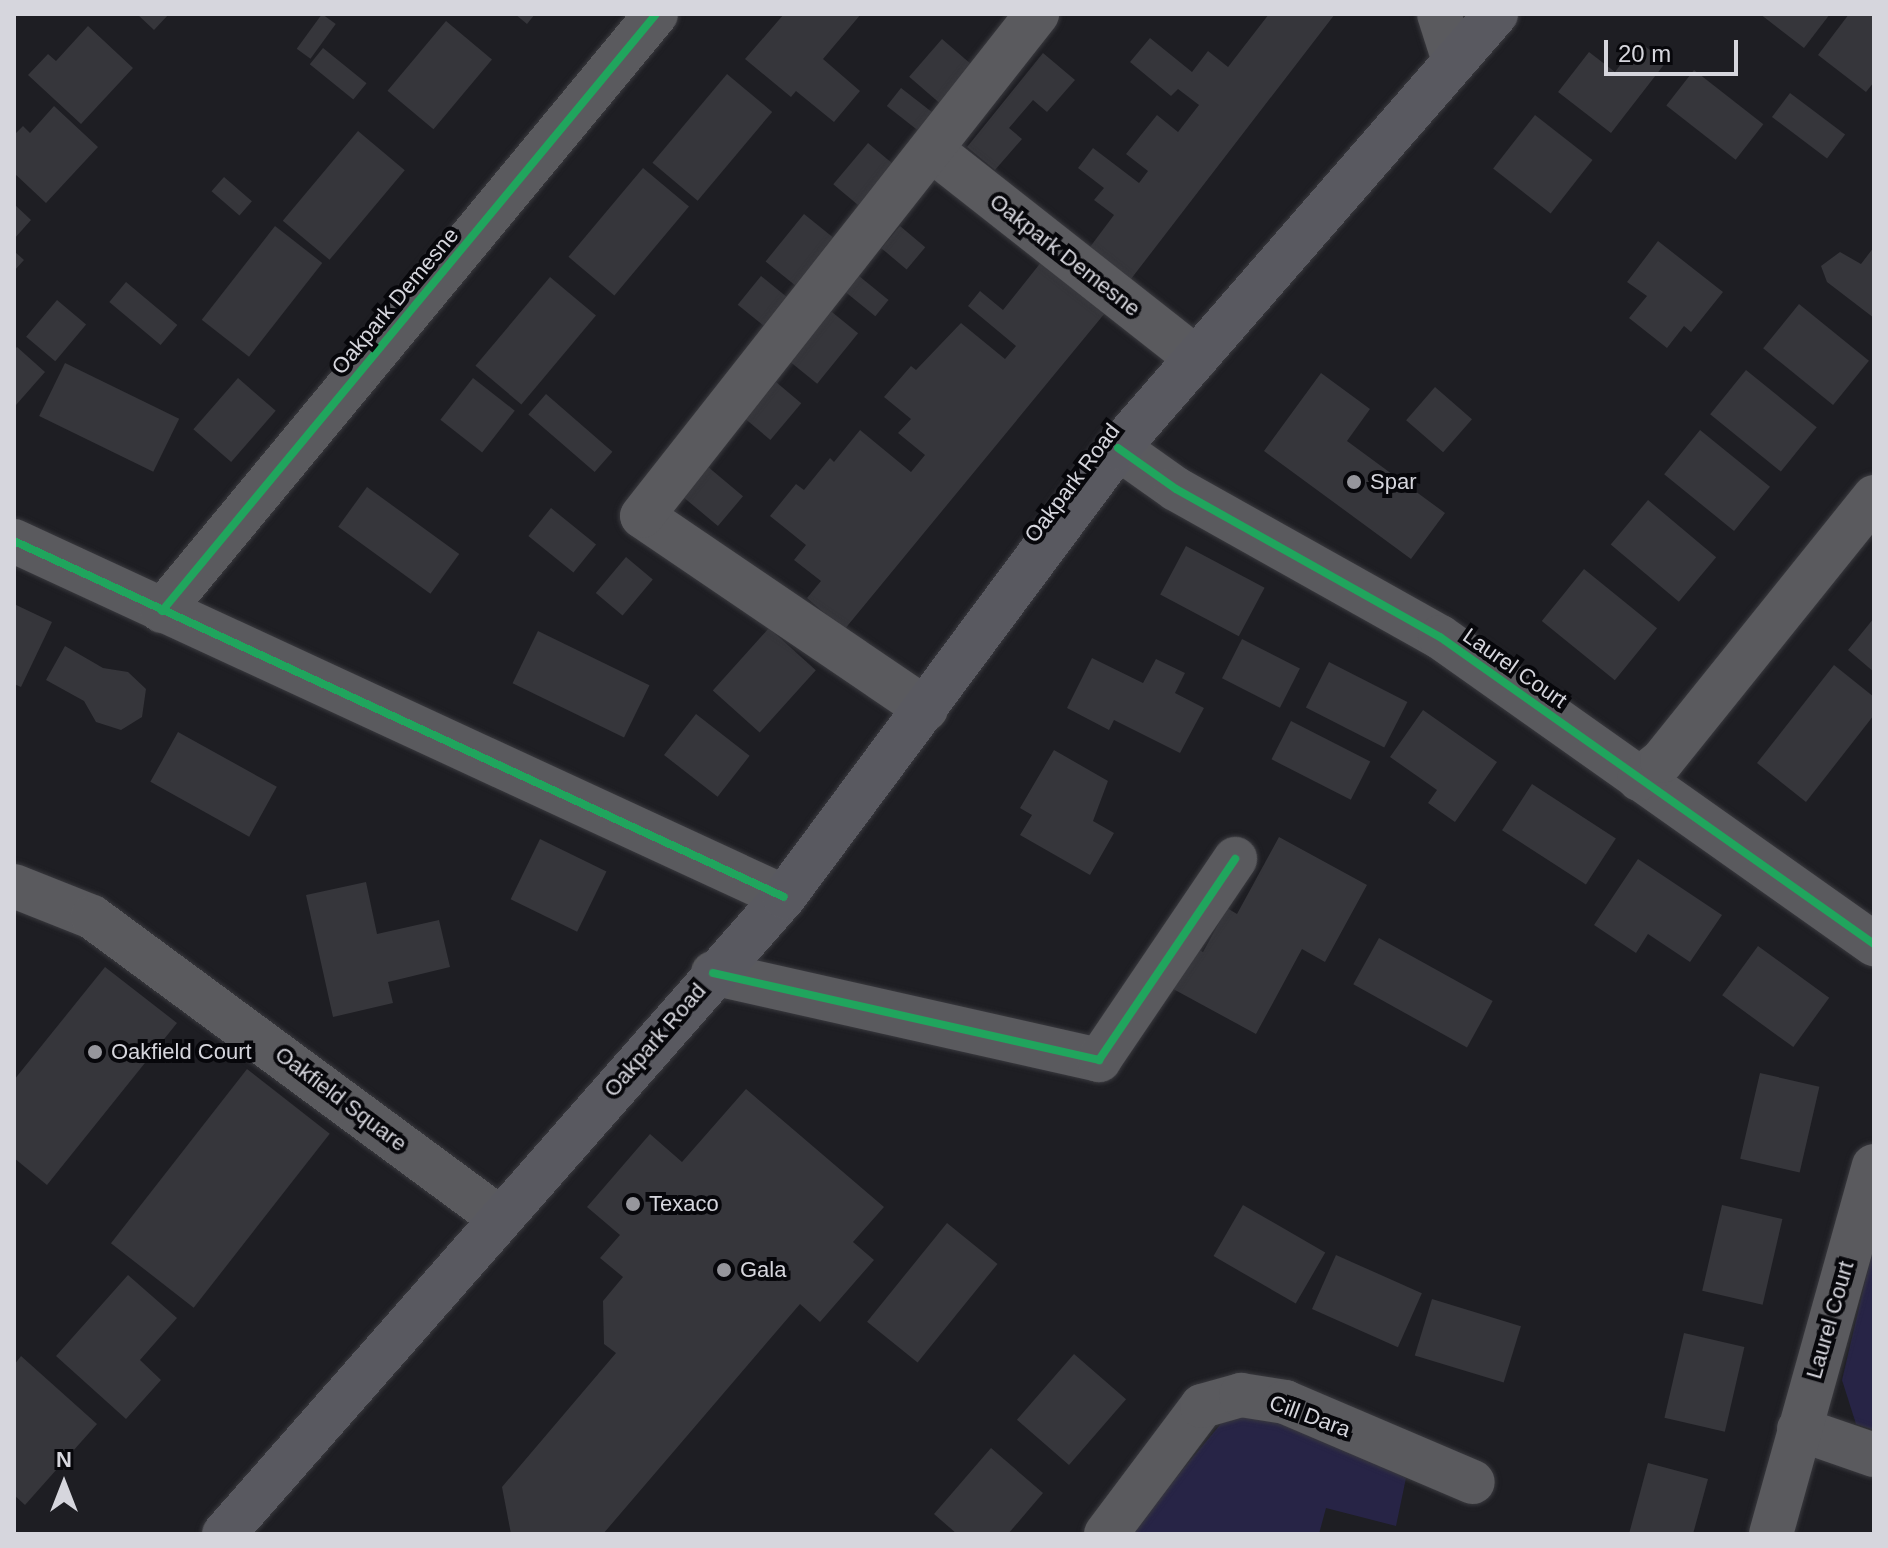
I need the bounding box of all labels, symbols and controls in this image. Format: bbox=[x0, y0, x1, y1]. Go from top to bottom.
scale bar bbox=[1608, 24, 1742, 74]
text: 20 m bbox=[1618, 40, 1671, 67]
street label: Oakpark Demesne bbox=[985, 188, 1145, 322]
street label: Oakpark Demesne bbox=[326, 222, 464, 380]
street label: Oakpark Road bbox=[1019, 418, 1125, 548]
place label: Spar bbox=[1370, 469, 1416, 495]
marker: Spar bbox=[1345, 473, 1363, 491]
street label: Laurel Court bbox=[1458, 622, 1572, 714]
street label: Oakpark Road bbox=[599, 978, 711, 1102]
place label: Oakfield Court bbox=[111, 1039, 252, 1065]
street label: Oakfield Square bbox=[270, 1041, 412, 1157]
marker: Oakfield Court bbox=[86, 1043, 104, 1061]
place label: Texaco bbox=[649, 1191, 719, 1217]
marker: Texaco bbox=[624, 1195, 642, 1213]
place label: Gala bbox=[740, 1257, 786, 1283]
street label: Laurel Court bbox=[1801, 1258, 1859, 1382]
marker: Gala bbox=[715, 1261, 733, 1279]
street label: Cill Dara bbox=[1266, 1389, 1354, 1443]
north arrow bbox=[24, 1444, 104, 1524]
text: N bbox=[56, 1447, 72, 1472]

